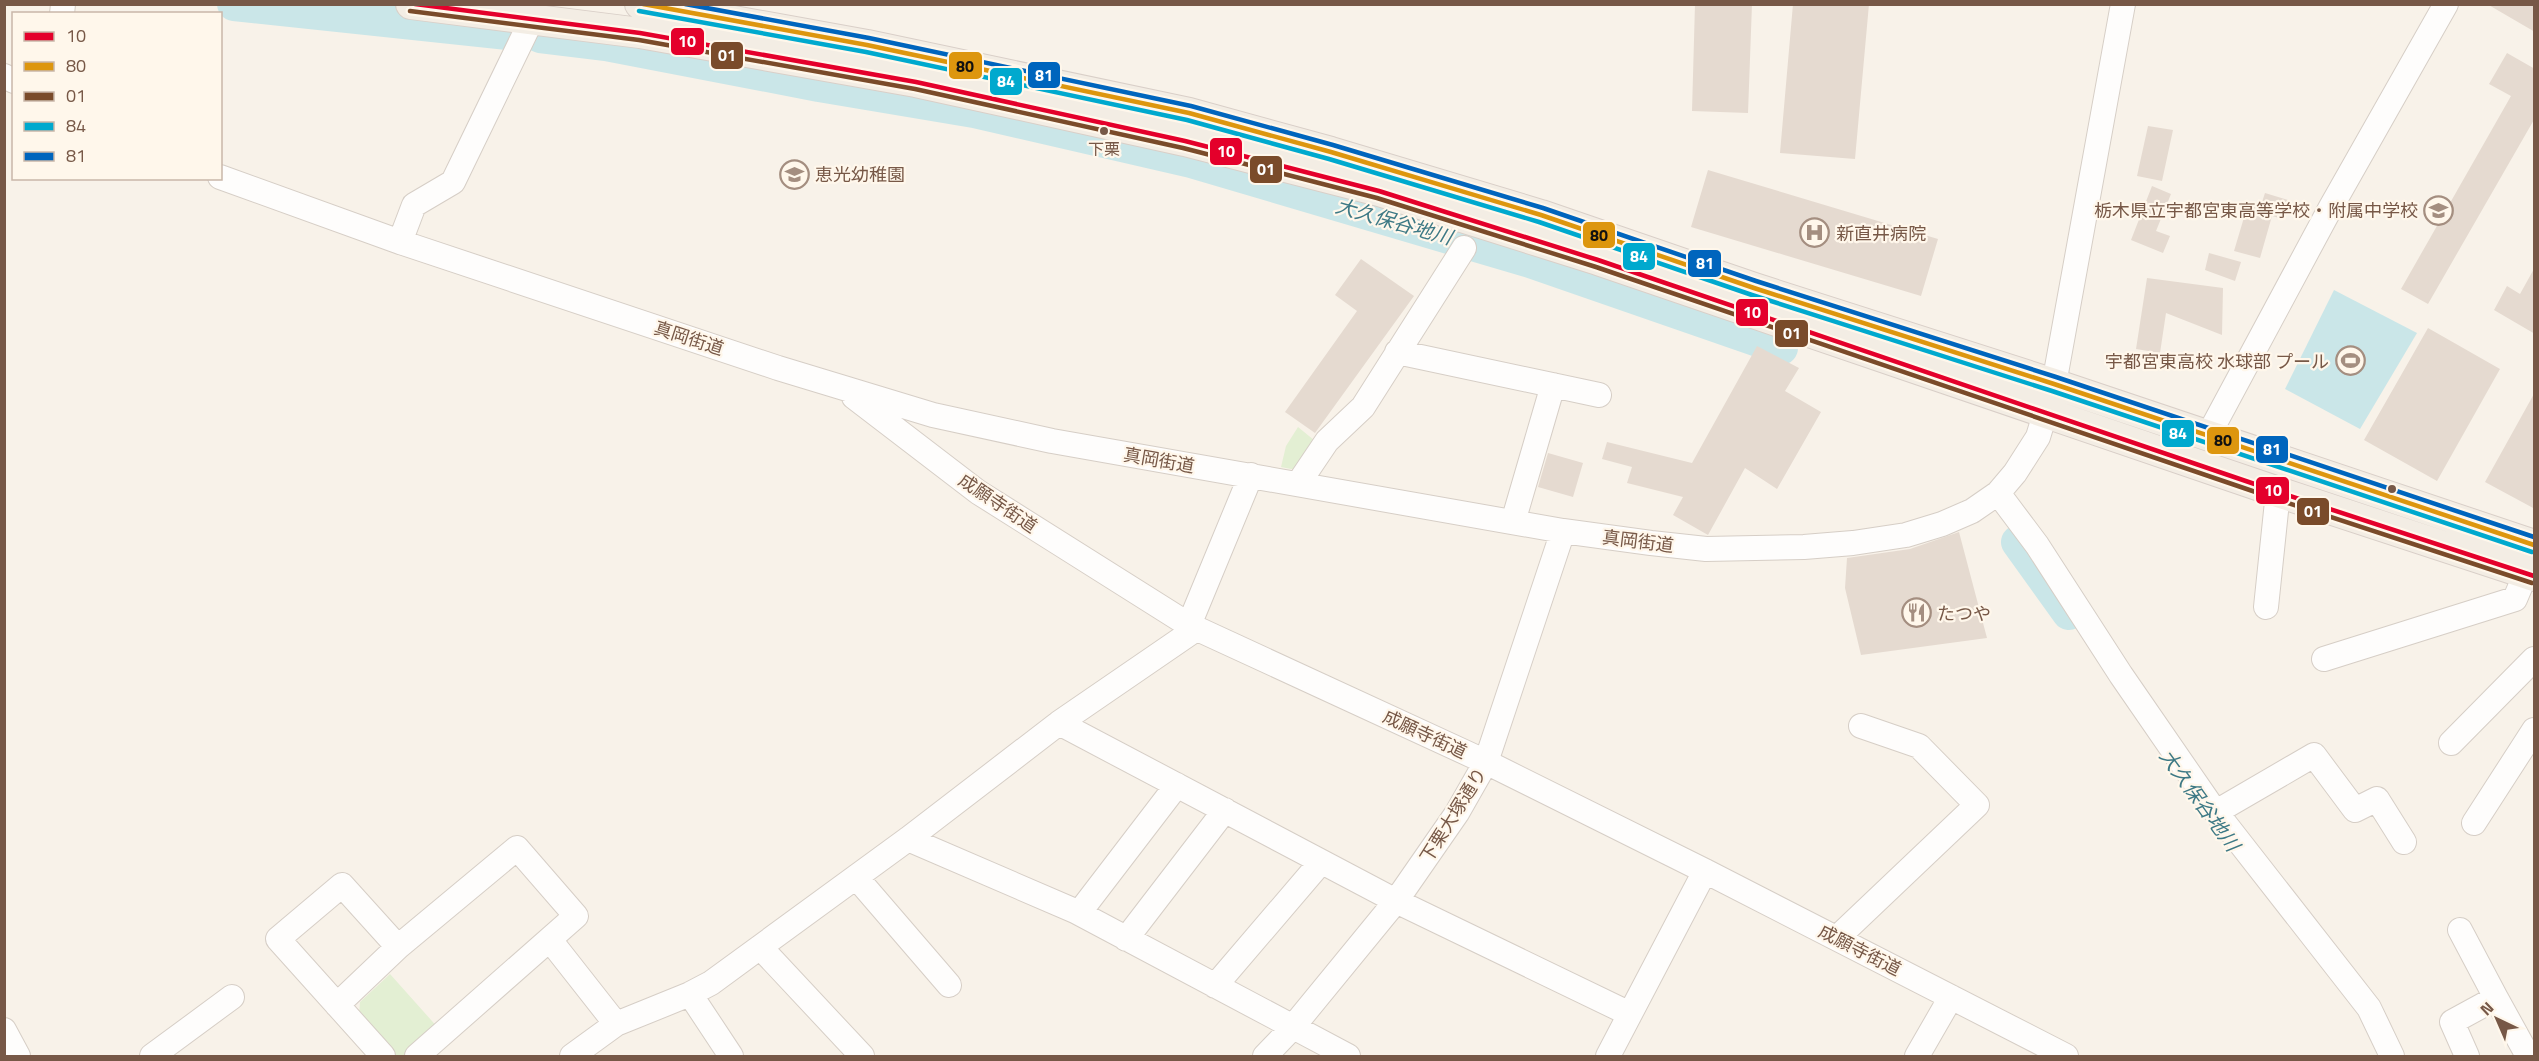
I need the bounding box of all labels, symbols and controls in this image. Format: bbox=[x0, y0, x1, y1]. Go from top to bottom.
legend bbox=[12, 12, 222, 180]
text: 10 bbox=[66, 22, 86, 49]
line badge: 10 bbox=[670, 27, 705, 56]
text: 10 bbox=[678, 29, 696, 53]
line badge: 01 bbox=[710, 41, 744, 70]
text: 01 bbox=[718, 43, 736, 67]
line badge: 80 bbox=[948, 51, 983, 80]
text: 80 bbox=[66, 52, 86, 79]
text: 80 bbox=[956, 54, 974, 78]
line badge: 81 bbox=[1027, 61, 1061, 89]
text: 81 bbox=[1035, 63, 1053, 87]
line badge: 84 bbox=[989, 67, 1023, 96]
text: 84 bbox=[997, 69, 1015, 93]
text: 01 bbox=[66, 82, 86, 109]
text: 84 bbox=[66, 112, 86, 139]
marker: 下栗 bbox=[1098, 125, 1110, 137]
place label: 下栗 bbox=[1088, 137, 1120, 161]
line badge: 10 bbox=[1209, 137, 1243, 166]
text: 10 bbox=[1217, 139, 1235, 163]
text: 81 bbox=[66, 142, 86, 169]
line badge: 01 bbox=[1249, 155, 1283, 184]
text: 01 bbox=[1257, 157, 1275, 181]
school or university icon: 恵光幼稚園 bbox=[778, 158, 810, 190]
place label: 恵光幼稚園 bbox=[815, 161, 905, 188]
water label: 大久保谷地川 bbox=[1332, 190, 1458, 253]
school or university icon: 栃木県立宇都宮東高等学校・附属中学校 bbox=[2423, 194, 2455, 226]
place label: 栃木県立宇都宮東高等学校・附属中学校 bbox=[2094, 197, 2418, 224]
hospital icon: 新直井病院 bbox=[1799, 217, 1831, 249]
place label: 新直井病院 bbox=[1836, 220, 1926, 247]
line badge: 80 bbox=[1582, 221, 1616, 249]
text: 80 bbox=[1590, 223, 1608, 247]
line badge: 84 bbox=[1622, 242, 1656, 271]
text: 84 bbox=[1630, 244, 1648, 268]
line badge: 81 bbox=[1687, 249, 1722, 278]
text: 81 bbox=[1696, 251, 1714, 275]
line badge: 10 bbox=[1735, 298, 1769, 327]
text: 10 bbox=[1743, 300, 1761, 324]
street label: 真岡街道 bbox=[651, 314, 727, 362]
line badge: 01 bbox=[1774, 319, 1809, 348]
text: 01 bbox=[1783, 321, 1801, 345]
sports icon: 宇都宮東高校 水球部 プール bbox=[2334, 345, 2366, 377]
place label: 宇都宮東高校 水球部 プール bbox=[2105, 348, 2329, 375]
line badge: 84 bbox=[2161, 419, 2195, 448]
text: 84 bbox=[2169, 421, 2187, 445]
line badge: 80 bbox=[2206, 426, 2240, 455]
text: 80 bbox=[2214, 428, 2232, 452]
line badge: 81 bbox=[2255, 435, 2289, 464]
text: 81 bbox=[2263, 437, 2281, 461]
street label: 真岡街道 bbox=[1121, 440, 1197, 480]
street label: 成願寺街道 bbox=[953, 467, 1043, 539]
line badge: 10 bbox=[2255, 476, 2290, 505]
text: 10 bbox=[2264, 478, 2282, 502]
unlabelled marker bbox=[2386, 483, 2398, 495]
line badge: 01 bbox=[2296, 497, 2330, 526]
text: 01 bbox=[2304, 499, 2322, 523]
street label: 真岡街道 bbox=[1601, 523, 1675, 559]
restaurant icon: たつや bbox=[1900, 597, 1932, 629]
place label: たつや bbox=[1937, 600, 1991, 627]
street label: 成願寺街道 bbox=[1379, 703, 1471, 765]
water label: 大久保谷地川 bbox=[2152, 742, 2249, 859]
street label: 下栗大塚通り bbox=[1413, 762, 1493, 868]
street label: 成願寺街道 bbox=[1814, 918, 1906, 982]
north arrow bbox=[2467, 989, 2527, 1049]
text: N bbox=[2474, 996, 2499, 1021]

